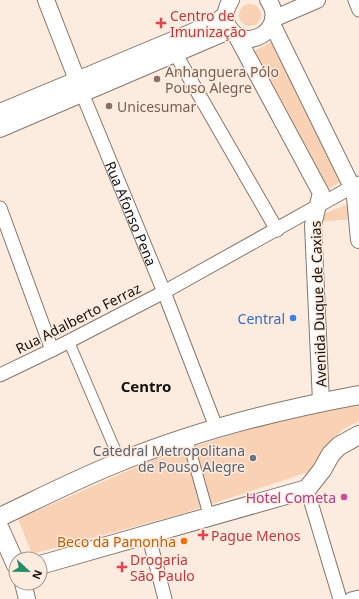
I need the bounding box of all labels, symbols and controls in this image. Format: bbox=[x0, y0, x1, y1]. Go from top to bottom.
place label: Centro de Imunização bbox=[170, 6, 246, 41]
marker: Centro de Imunização bbox=[155, 17, 167, 29]
place label: Anhanguera Pólo Pouso Alegre bbox=[165, 62, 279, 97]
marker: Anhanguera Pólo Pouso Alegre bbox=[152, 74, 162, 84]
place label: Unicesumar bbox=[117, 97, 196, 116]
marker: Unicesumar bbox=[104, 101, 114, 111]
street label: Rua Afonso Pena bbox=[101, 158, 162, 268]
street label: Avenida Duque de Caxias bbox=[306, 220, 330, 387]
street label: Rua Adalberto Ferraz bbox=[12, 278, 144, 358]
place label: Central bbox=[238, 309, 285, 328]
marker: Central bbox=[288, 313, 298, 323]
district label: Centro bbox=[121, 376, 171, 396]
place label: Catedral Metropolitana de Pouso Alegre bbox=[93, 441, 245, 476]
marker: Catedral Metropolitana de Pouso Alegre bbox=[248, 453, 258, 463]
place label: Hotel Cometa bbox=[246, 488, 336, 507]
marker: Hotel Cometa bbox=[339, 492, 349, 502]
place label: Pague Menos bbox=[211, 526, 301, 545]
marker: Pague Menos bbox=[198, 530, 208, 540]
place label: Beco da Pamonha bbox=[57, 532, 176, 551]
marker: Beco da Pamonha bbox=[179, 536, 189, 546]
place label: Drogaria São Paulo bbox=[130, 550, 195, 585]
north arrow bbox=[8, 551, 48, 591]
marker: Drogaria São Paulo bbox=[117, 562, 127, 572]
text: N bbox=[29, 568, 46, 582]

